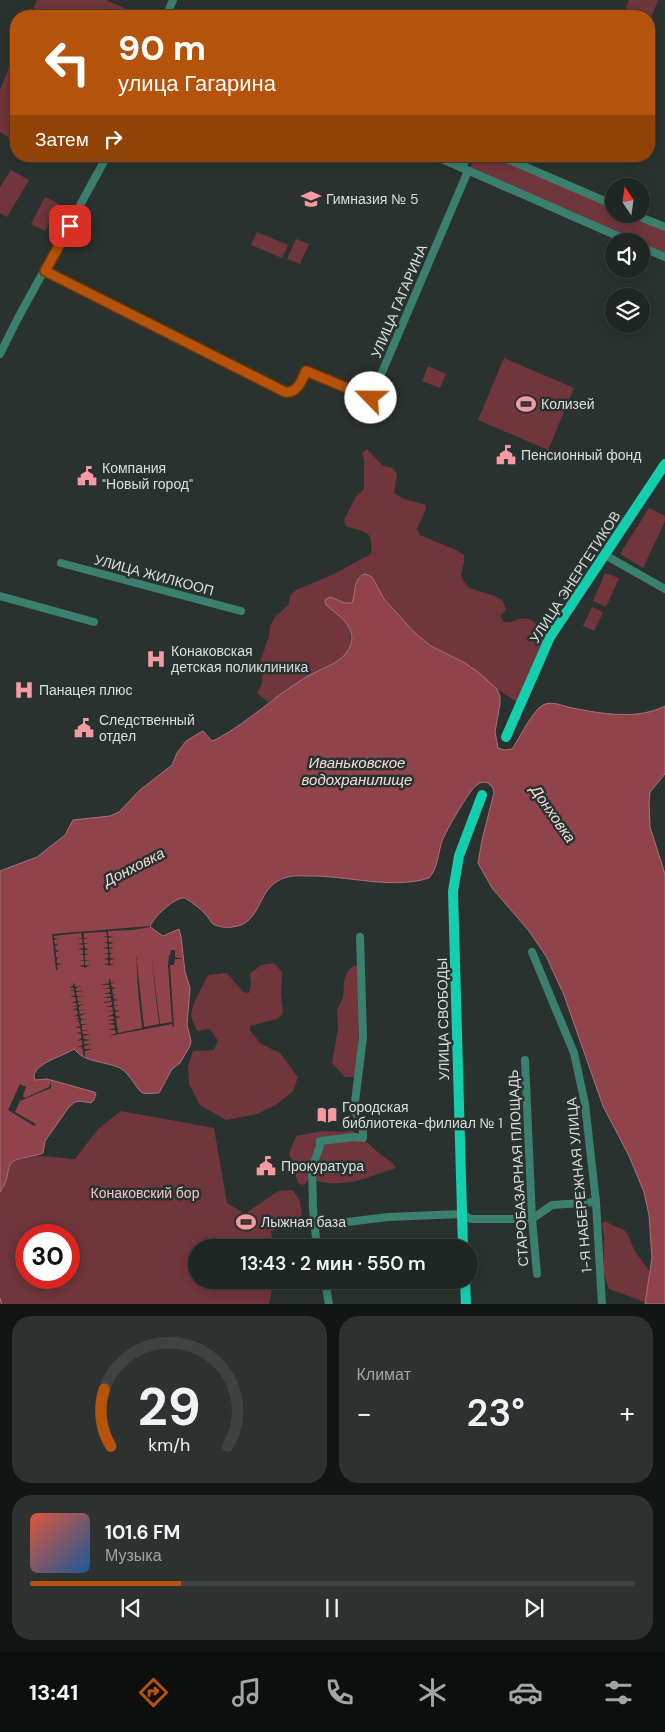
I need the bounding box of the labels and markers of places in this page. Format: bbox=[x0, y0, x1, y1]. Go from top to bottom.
school or university icon: Гимназия № 5 bbox=[300, 188, 322, 210]
place label: Гимназия № 5 bbox=[326, 190, 418, 208]
pin bbox=[49, 205, 91, 247]
sports icon: Колизей bbox=[515, 393, 537, 415]
place label: Колизей bbox=[541, 395, 595, 413]
public building icon: Пенсионный фонд bbox=[495, 444, 517, 466]
place label: Пенсионный фонд bbox=[521, 446, 641, 464]
place label: Компания "Новый город" bbox=[102, 459, 193, 493]
public building icon: Компания "Новый город" bbox=[76, 465, 98, 487]
place label: Конаковская детская поликлиника bbox=[171, 642, 309, 676]
hospital icon: Конаковская детская поликлиника bbox=[145, 648, 167, 670]
hospital icon: Панацея плюс bbox=[13, 679, 35, 701]
place label: Панацея плюс bbox=[39, 681, 133, 699]
place label: Следственный отдел bbox=[99, 711, 195, 745]
public building icon: Следственный отдел bbox=[73, 717, 95, 739]
place label: Городская библиотека-филиал № 1 bbox=[342, 1098, 503, 1132]
library icon: Городская библиотека-филиал № 1 bbox=[316, 1104, 338, 1126]
public building icon: Прокуратура bbox=[255, 1155, 277, 1177]
place label: Прокуратура bbox=[281, 1157, 364, 1175]
sports icon: Лыжная база bbox=[235, 1211, 257, 1233]
place label: Лыжная база bbox=[261, 1213, 346, 1231]

